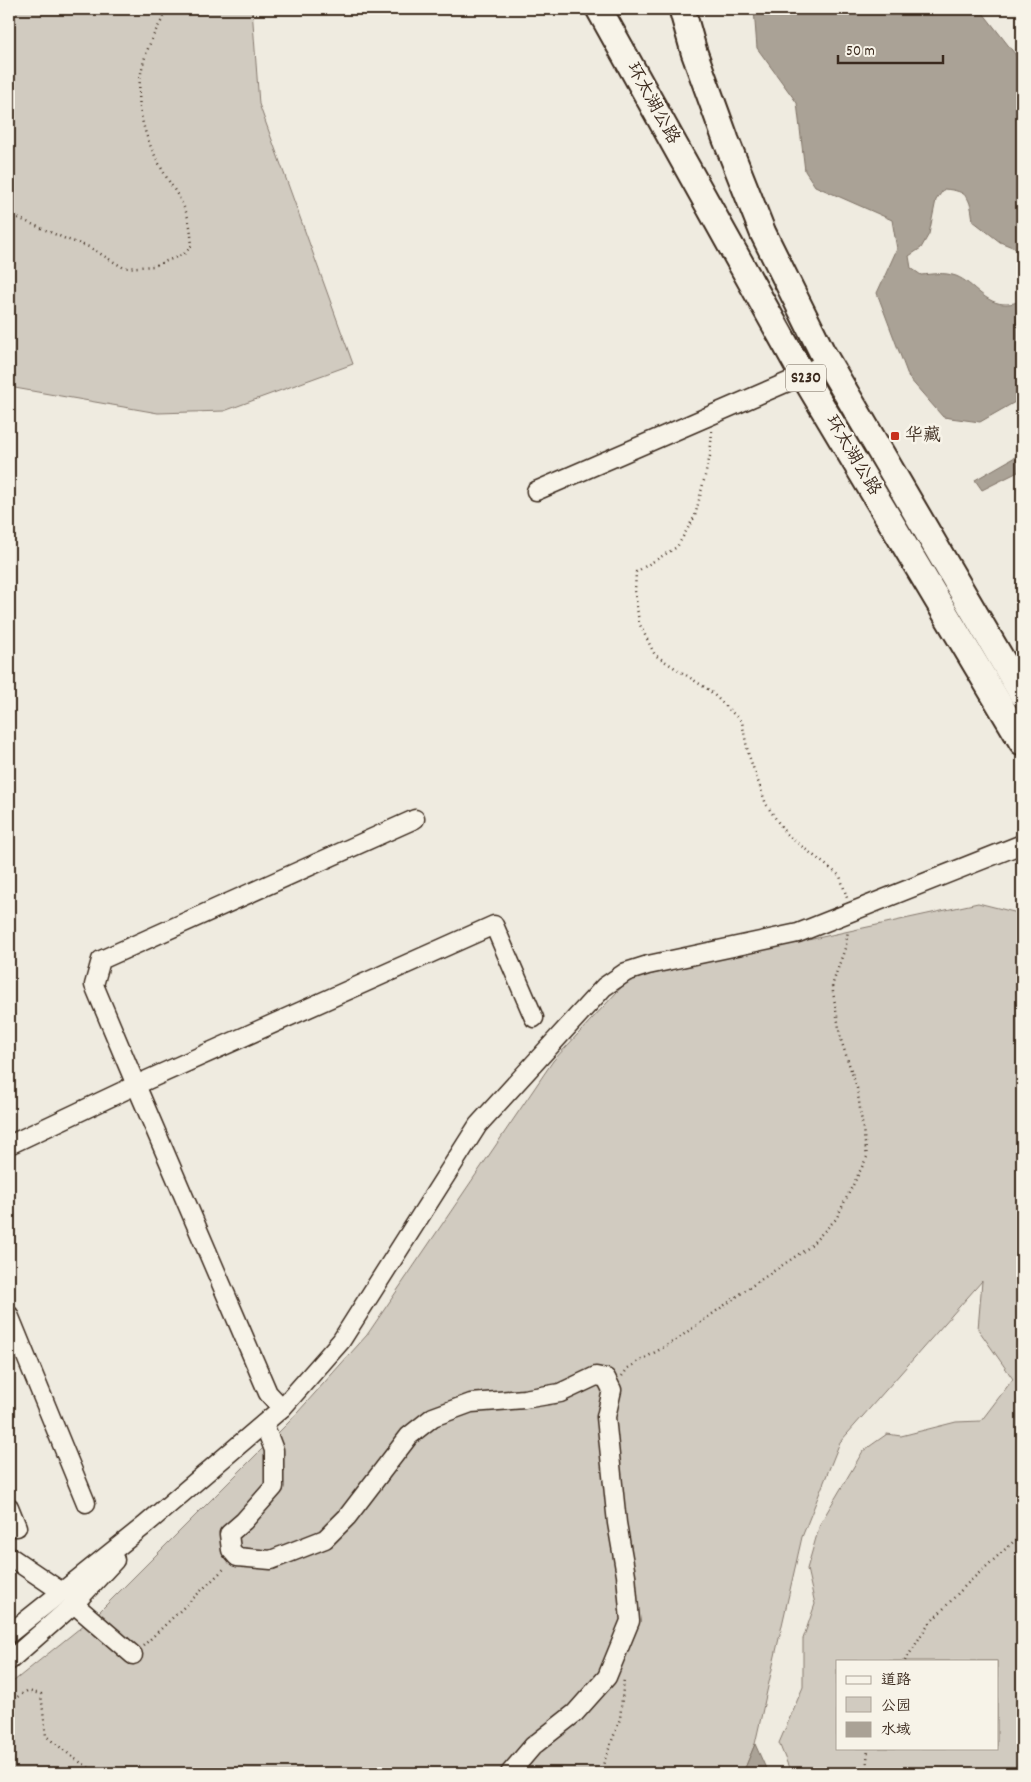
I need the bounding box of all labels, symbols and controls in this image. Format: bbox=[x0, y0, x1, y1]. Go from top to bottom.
scale bar bbox=[838, 32, 944, 64]
text: 50 m bbox=[846, 41, 875, 63]
street label: 环太湖公路 bbox=[619, 59, 685, 149]
road number: S230 bbox=[786, 364, 826, 392]
street label: 环太湖公路 bbox=[818, 411, 886, 501]
place label: 华藏 bbox=[905, 424, 941, 449]
marker: 华藏 bbox=[889, 430, 901, 442]
legend bbox=[836, 1660, 998, 1750]
text: 道路 bbox=[881, 1670, 911, 1692]
text: 公园 bbox=[881, 1696, 911, 1718]
text: 水域 bbox=[881, 1720, 911, 1742]

